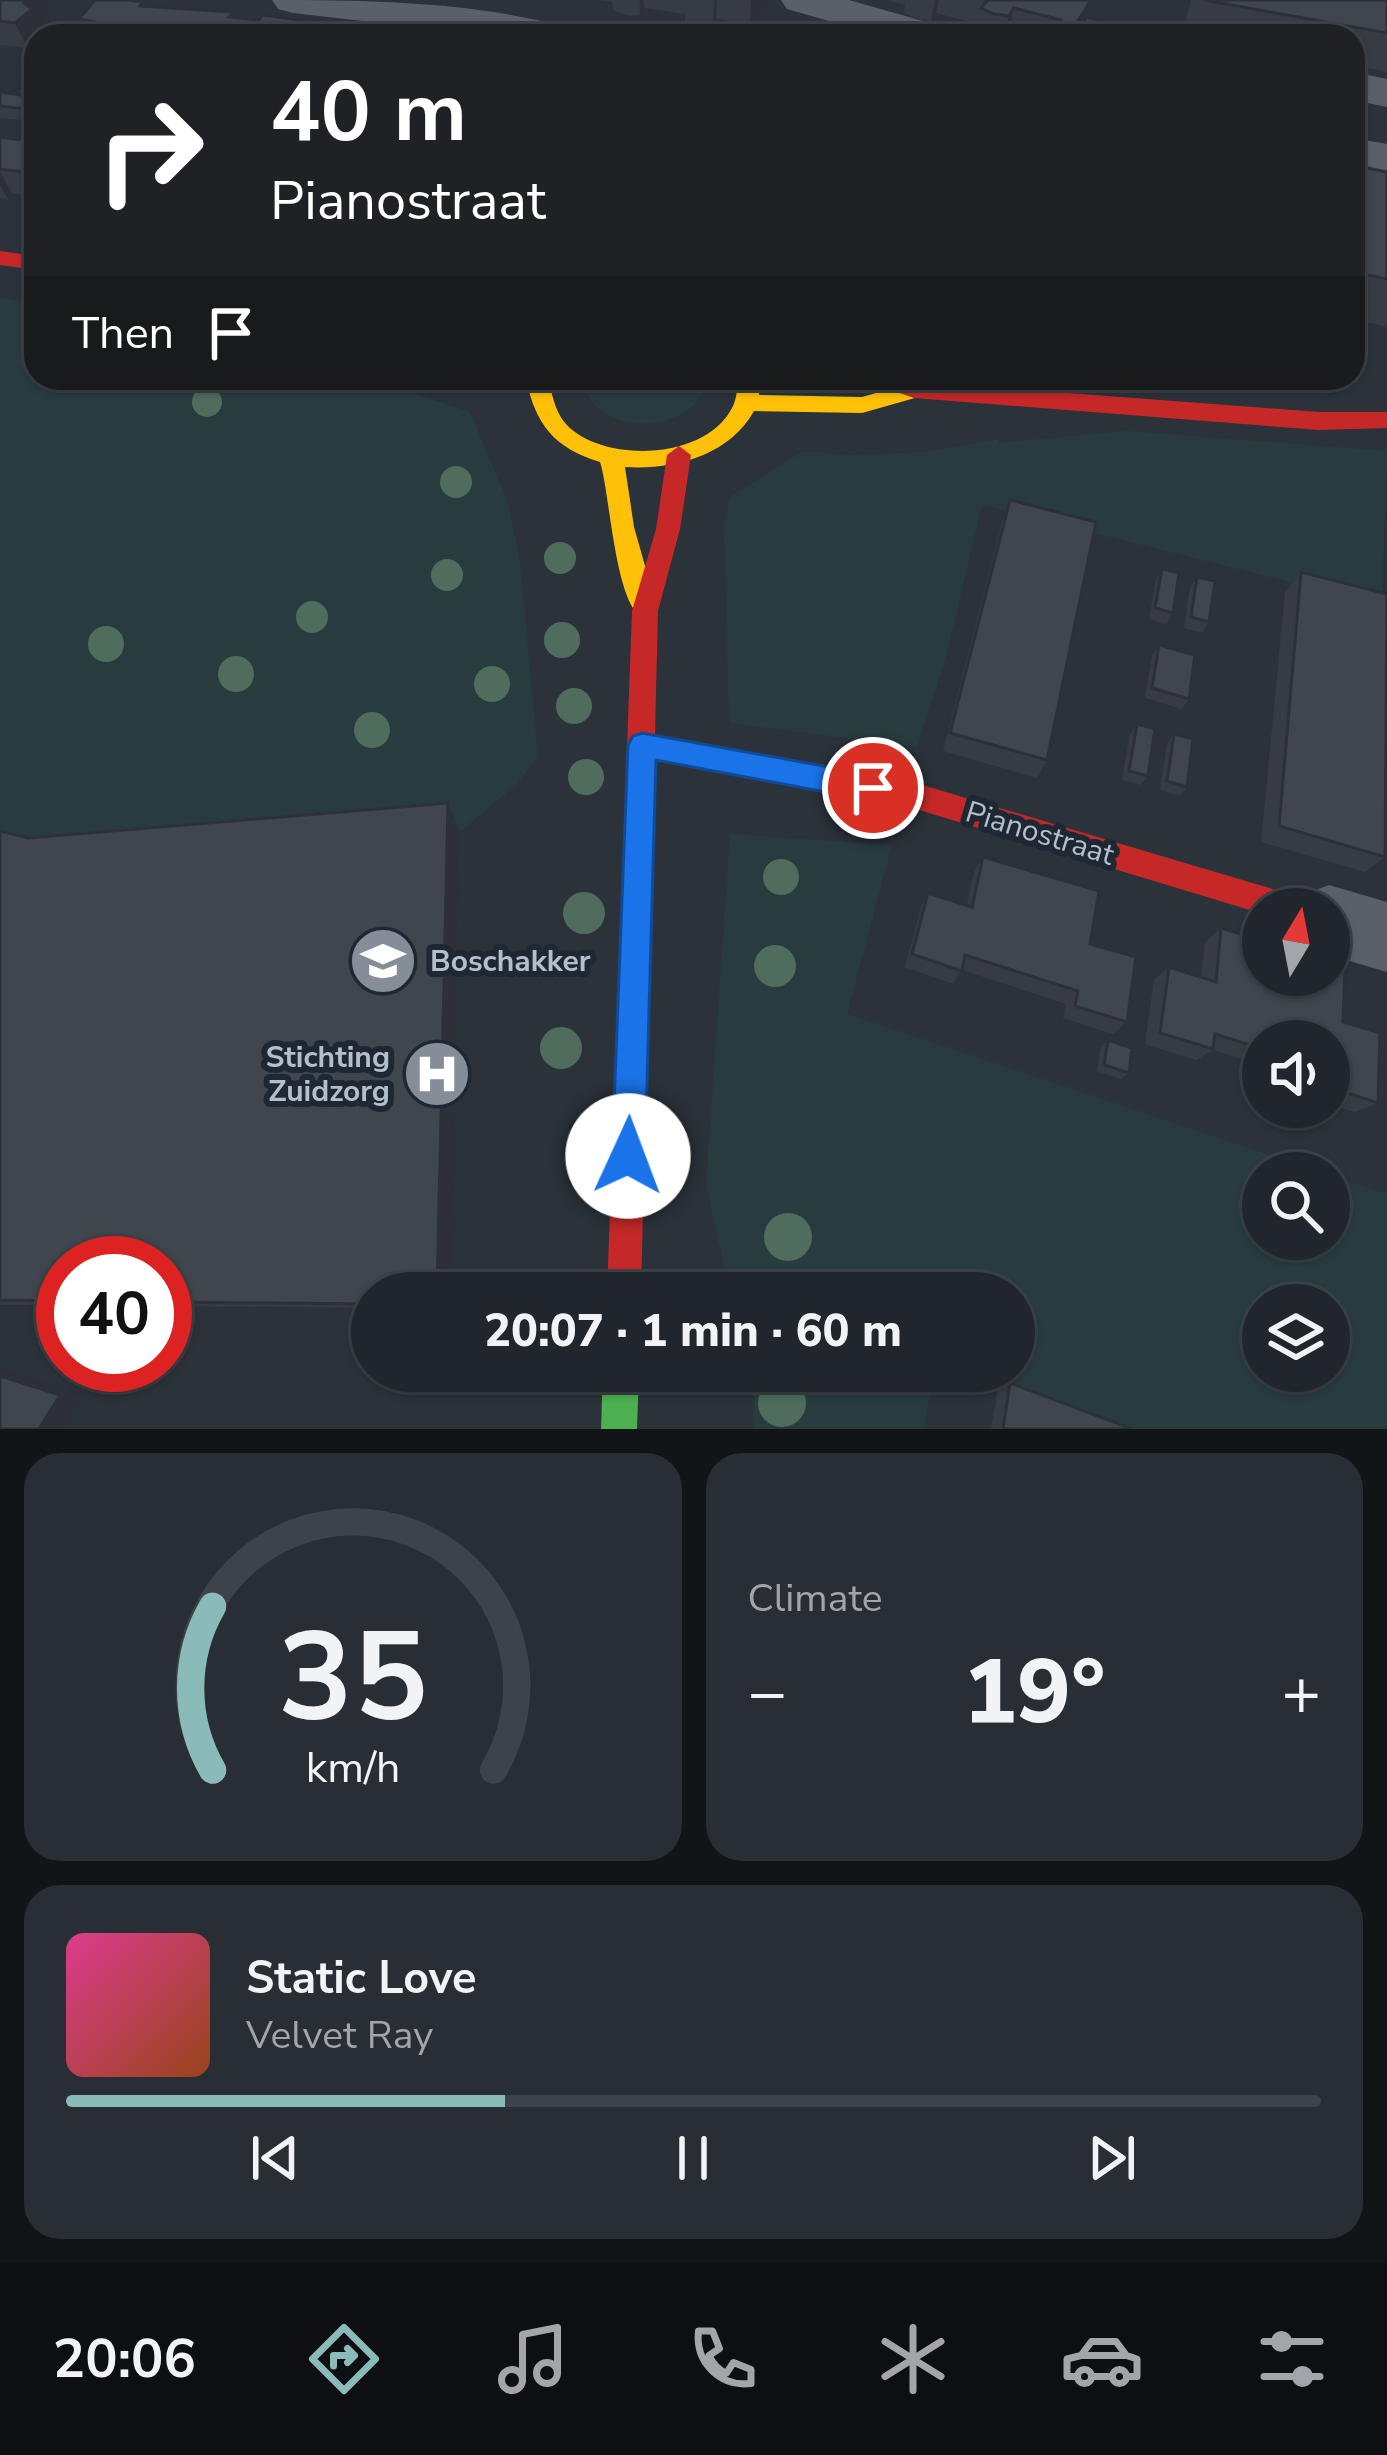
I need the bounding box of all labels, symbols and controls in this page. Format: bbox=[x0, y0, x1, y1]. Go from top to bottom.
text: 40 m bbox=[270, 55, 467, 170]
icon: right bbox=[72, 72, 228, 228]
text: Pianostraat bbox=[270, 164, 546, 238]
icon: arrive bbox=[198, 300, 264, 366]
text: Then bbox=[72, 303, 174, 364]
pin bbox=[822, 737, 924, 839]
icon: arrive bbox=[840, 755, 906, 821]
street label: Pianostraat bbox=[961, 791, 1120, 876]
north arrow bbox=[1242, 888, 1350, 996]
map controls bbox=[1242, 888, 1350, 1392]
school or university icon: Boschakker bbox=[348, 926, 418, 996]
place label: Boschakker bbox=[430, 941, 591, 982]
button: sound bbox=[1242, 1020, 1350, 1128]
place label: Stichting Zuidzorg bbox=[266, 1037, 390, 1112]
hospital icon: Stichting Zuidzorg bbox=[402, 1039, 472, 1109]
position arrow bbox=[565, 1093, 691, 1219]
button: search bbox=[1242, 1152, 1350, 1260]
speed limit sign: 40 bbox=[36, 1236, 192, 1392]
button: layers bbox=[1242, 1284, 1350, 1392]
text: 20:07 · 1 min · 60 m bbox=[484, 1301, 902, 1362]
text: Climate bbox=[748, 1572, 883, 1625]
text: 35 bbox=[278, 1593, 428, 1763]
text: 19° bbox=[963, 1631, 1106, 1754]
text: − bbox=[748, 1648, 787, 1738]
text: + bbox=[1281, 1648, 1321, 1738]
text: km/h bbox=[305, 1739, 400, 1797]
text: Static Love bbox=[246, 1948, 476, 2009]
text: Velvet Ray bbox=[246, 2009, 433, 2062]
icon: previous bbox=[242, 2125, 308, 2191]
icon: pause bbox=[660, 2125, 726, 2191]
icon: next bbox=[1079, 2125, 1145, 2191]
icon: directions bbox=[302, 2317, 386, 2401]
icon: music bbox=[491, 2317, 575, 2401]
icon: phone bbox=[681, 2317, 765, 2401]
icon: climate bbox=[871, 2317, 955, 2401]
icon: car bbox=[1060, 2317, 1144, 2401]
icon: filters bbox=[1250, 2317, 1334, 2401]
text: 20:06 bbox=[53, 2322, 196, 2396]

